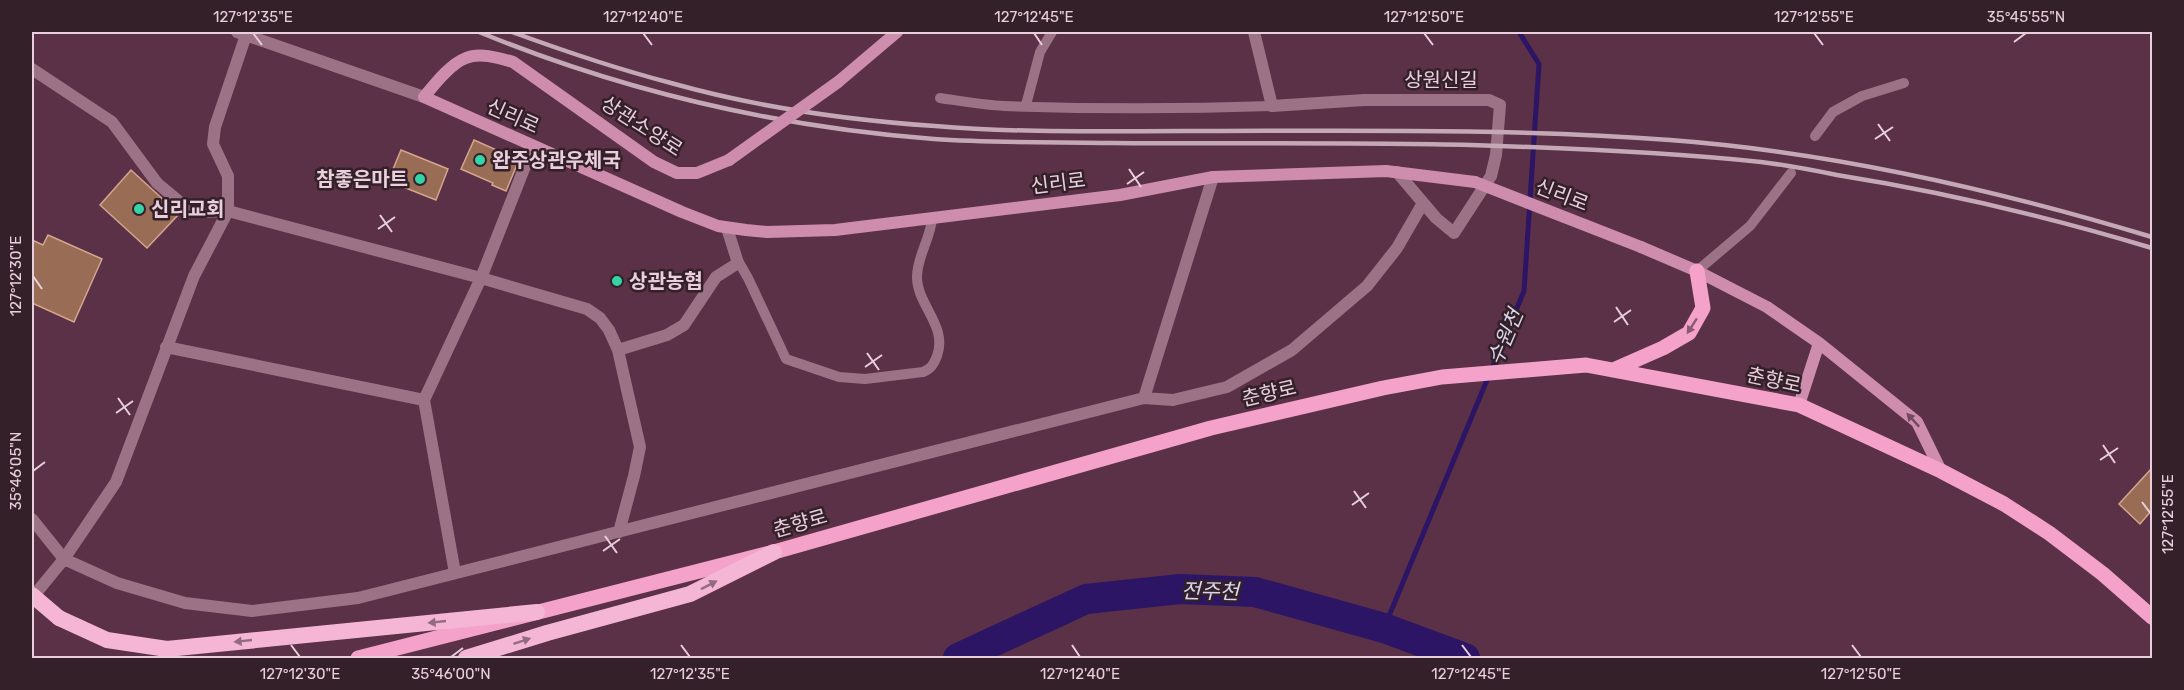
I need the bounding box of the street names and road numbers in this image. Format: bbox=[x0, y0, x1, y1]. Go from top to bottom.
street label: 상원신길 bbox=[1404, 68, 1478, 92]
street label: 상관소양로 bbox=[597, 91, 687, 161]
street label: 신리로 bbox=[483, 94, 543, 138]
street label: 신리로 bbox=[1029, 168, 1087, 198]
street label: 신리로 bbox=[1532, 174, 1592, 216]
street label: 춘향로 bbox=[1745, 363, 1803, 397]
street label: 춘향로 bbox=[1239, 375, 1299, 411]
street label: 춘향로 bbox=[770, 504, 830, 542]

